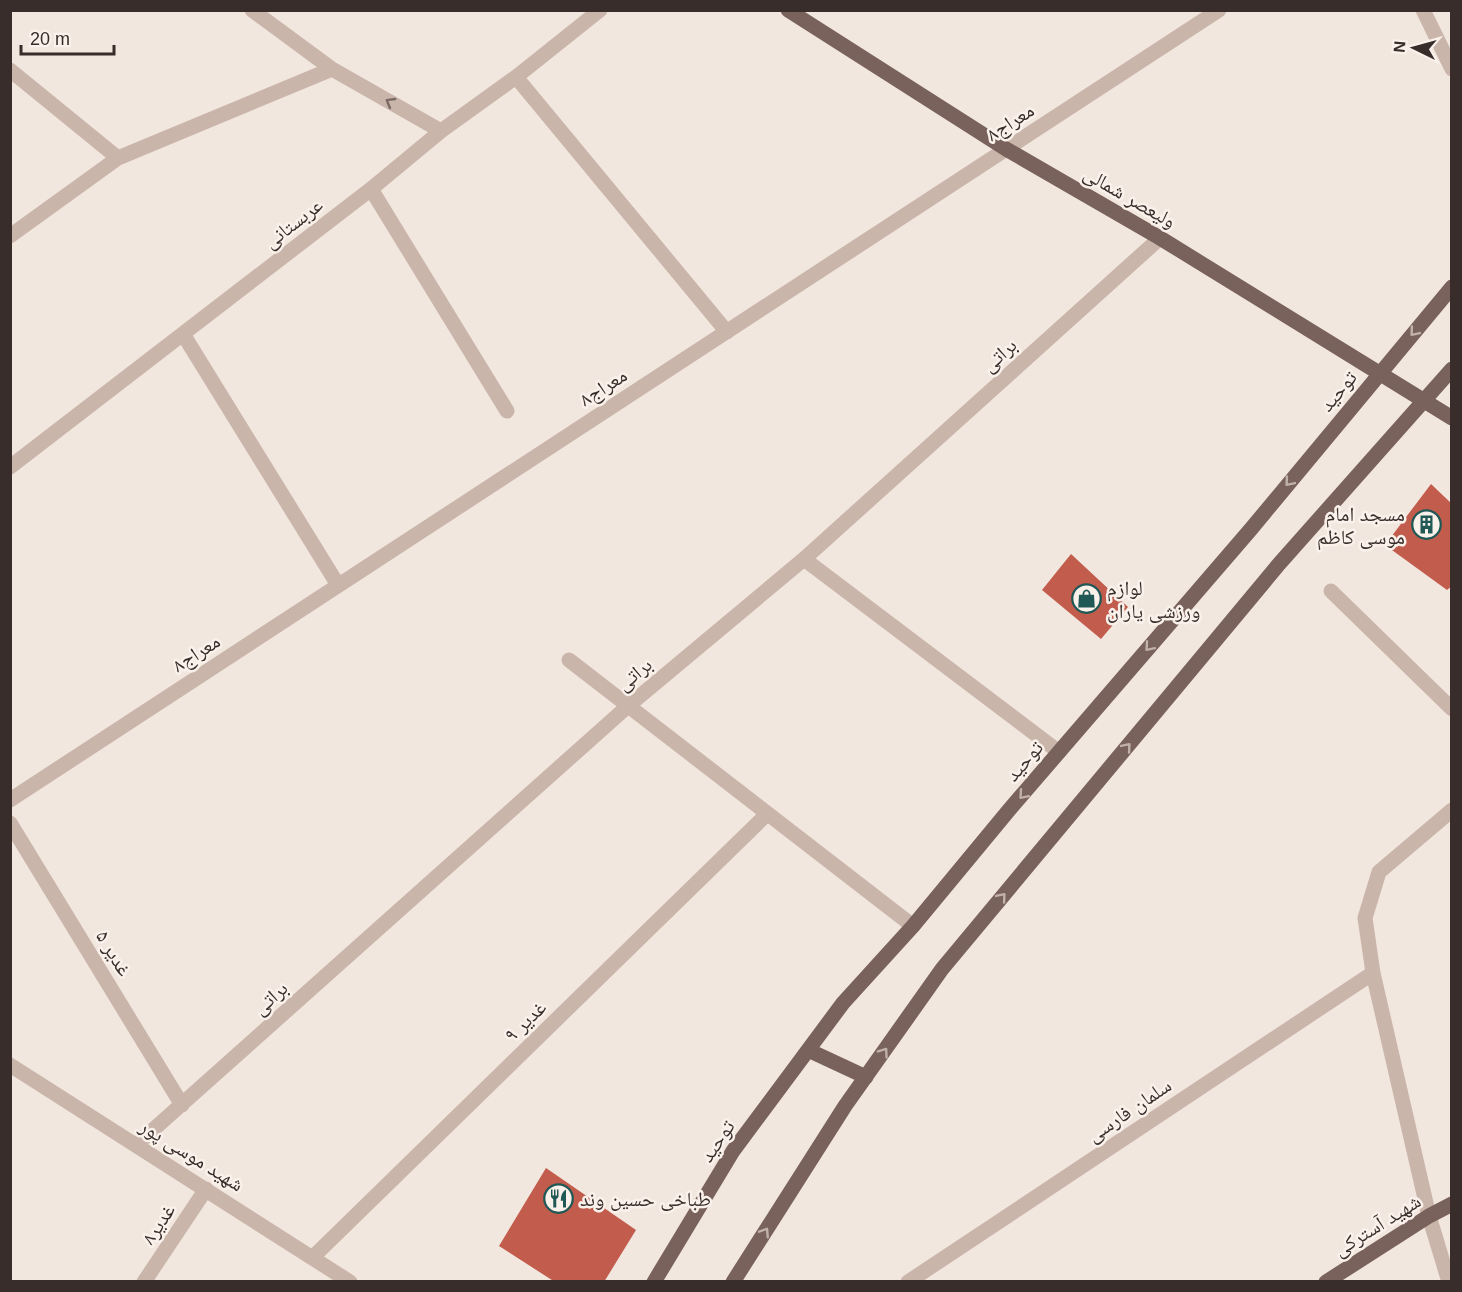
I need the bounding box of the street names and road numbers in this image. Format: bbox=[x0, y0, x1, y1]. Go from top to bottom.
street label: معراج۸ bbox=[982, 99, 1039, 147]
street label: ولیعصر شمالی bbox=[1080, 162, 1180, 233]
street label: عربستانی bbox=[259, 193, 327, 254]
street label: براتی bbox=[977, 334, 1022, 377]
street label: معراج۸ bbox=[575, 364, 632, 412]
street label: توحید bbox=[1315, 366, 1361, 416]
street label: معراج۸ bbox=[168, 630, 225, 678]
street label: براتی bbox=[612, 653, 657, 696]
street label: توحید bbox=[1001, 736, 1048, 786]
street label: غدیر ۵ bbox=[92, 926, 136, 980]
street label: براتی bbox=[248, 977, 293, 1020]
street label: غدیر ۹ bbox=[500, 996, 551, 1046]
street label: سلمان فارسی bbox=[1083, 1074, 1176, 1147]
street label: شهید موسی پور bbox=[135, 1114, 248, 1197]
street label: توحید bbox=[695, 1116, 739, 1166]
street label: شهید آسترکی bbox=[1330, 1190, 1425, 1261]
street label: غدیر۸ bbox=[137, 1200, 180, 1248]

